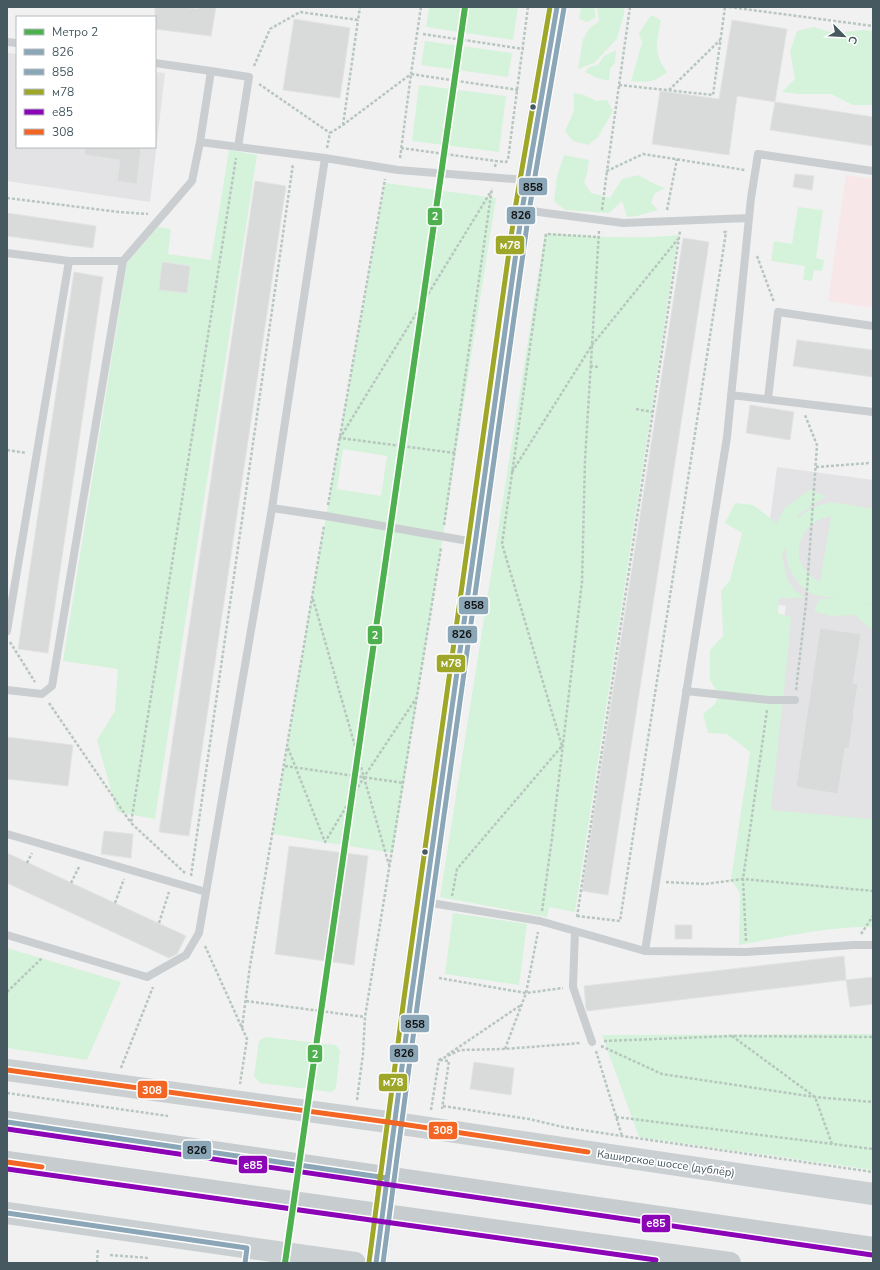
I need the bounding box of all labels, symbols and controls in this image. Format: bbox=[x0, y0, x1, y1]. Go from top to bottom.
legend bbox=[16, 16, 156, 148]
north arrow bbox=[824, 16, 864, 56]
text: Метро 2 bbox=[52, 24, 98, 40]
text: С bbox=[844, 33, 861, 47]
text: 826 bbox=[52, 44, 74, 60]
text: 858 bbox=[52, 64, 74, 80]
text: м78 bbox=[52, 84, 74, 100]
unlabelled marker bbox=[528, 102, 538, 112]
text: е85 bbox=[52, 104, 73, 120]
text: 308 bbox=[52, 124, 74, 140]
line badge: 858 bbox=[518, 177, 548, 196]
text: 858 bbox=[523, 180, 543, 195]
line badge: 826 bbox=[506, 206, 536, 225]
line badge: 2 bbox=[427, 207, 443, 226]
text: 826 bbox=[511, 208, 531, 223]
text: 2 bbox=[432, 209, 439, 224]
line badge: м78 bbox=[495, 235, 525, 255]
text: м78 bbox=[500, 238, 521, 253]
line badge: 858 bbox=[458, 596, 489, 615]
text: 858 bbox=[464, 598, 484, 613]
line badge: 2 bbox=[367, 625, 383, 645]
line badge: 826 bbox=[447, 625, 478, 644]
text: 826 bbox=[452, 627, 472, 642]
text: 2 bbox=[372, 628, 379, 643]
line badge: м78 bbox=[436, 654, 466, 673]
text: м78 bbox=[441, 656, 462, 671]
unlabelled marker bbox=[420, 847, 430, 857]
line badge: 858 bbox=[400, 1014, 430, 1033]
text: 858 bbox=[405, 1017, 425, 1032]
line badge: 2 bbox=[307, 1044, 323, 1063]
line badge: 826 bbox=[389, 1044, 419, 1063]
text: 826 bbox=[394, 1046, 414, 1061]
text: 2 bbox=[312, 1047, 319, 1062]
line badge: м78 bbox=[378, 1073, 408, 1092]
text: м78 bbox=[383, 1075, 404, 1090]
line badge: 308 bbox=[137, 1080, 168, 1099]
text: 308 bbox=[142, 1083, 162, 1098]
line badge: 308 bbox=[428, 1121, 458, 1140]
text: 308 bbox=[433, 1123, 453, 1138]
line badge: 826 bbox=[182, 1140, 212, 1160]
text: 826 bbox=[187, 1143, 207, 1158]
street label: Каширское шоссе (дублёр) bbox=[596, 1146, 736, 1181]
line badge: е85 bbox=[238, 1155, 268, 1174]
text: е85 bbox=[243, 1158, 263, 1173]
line badge: е85 bbox=[641, 1214, 671, 1233]
text: е85 bbox=[646, 1216, 666, 1231]

